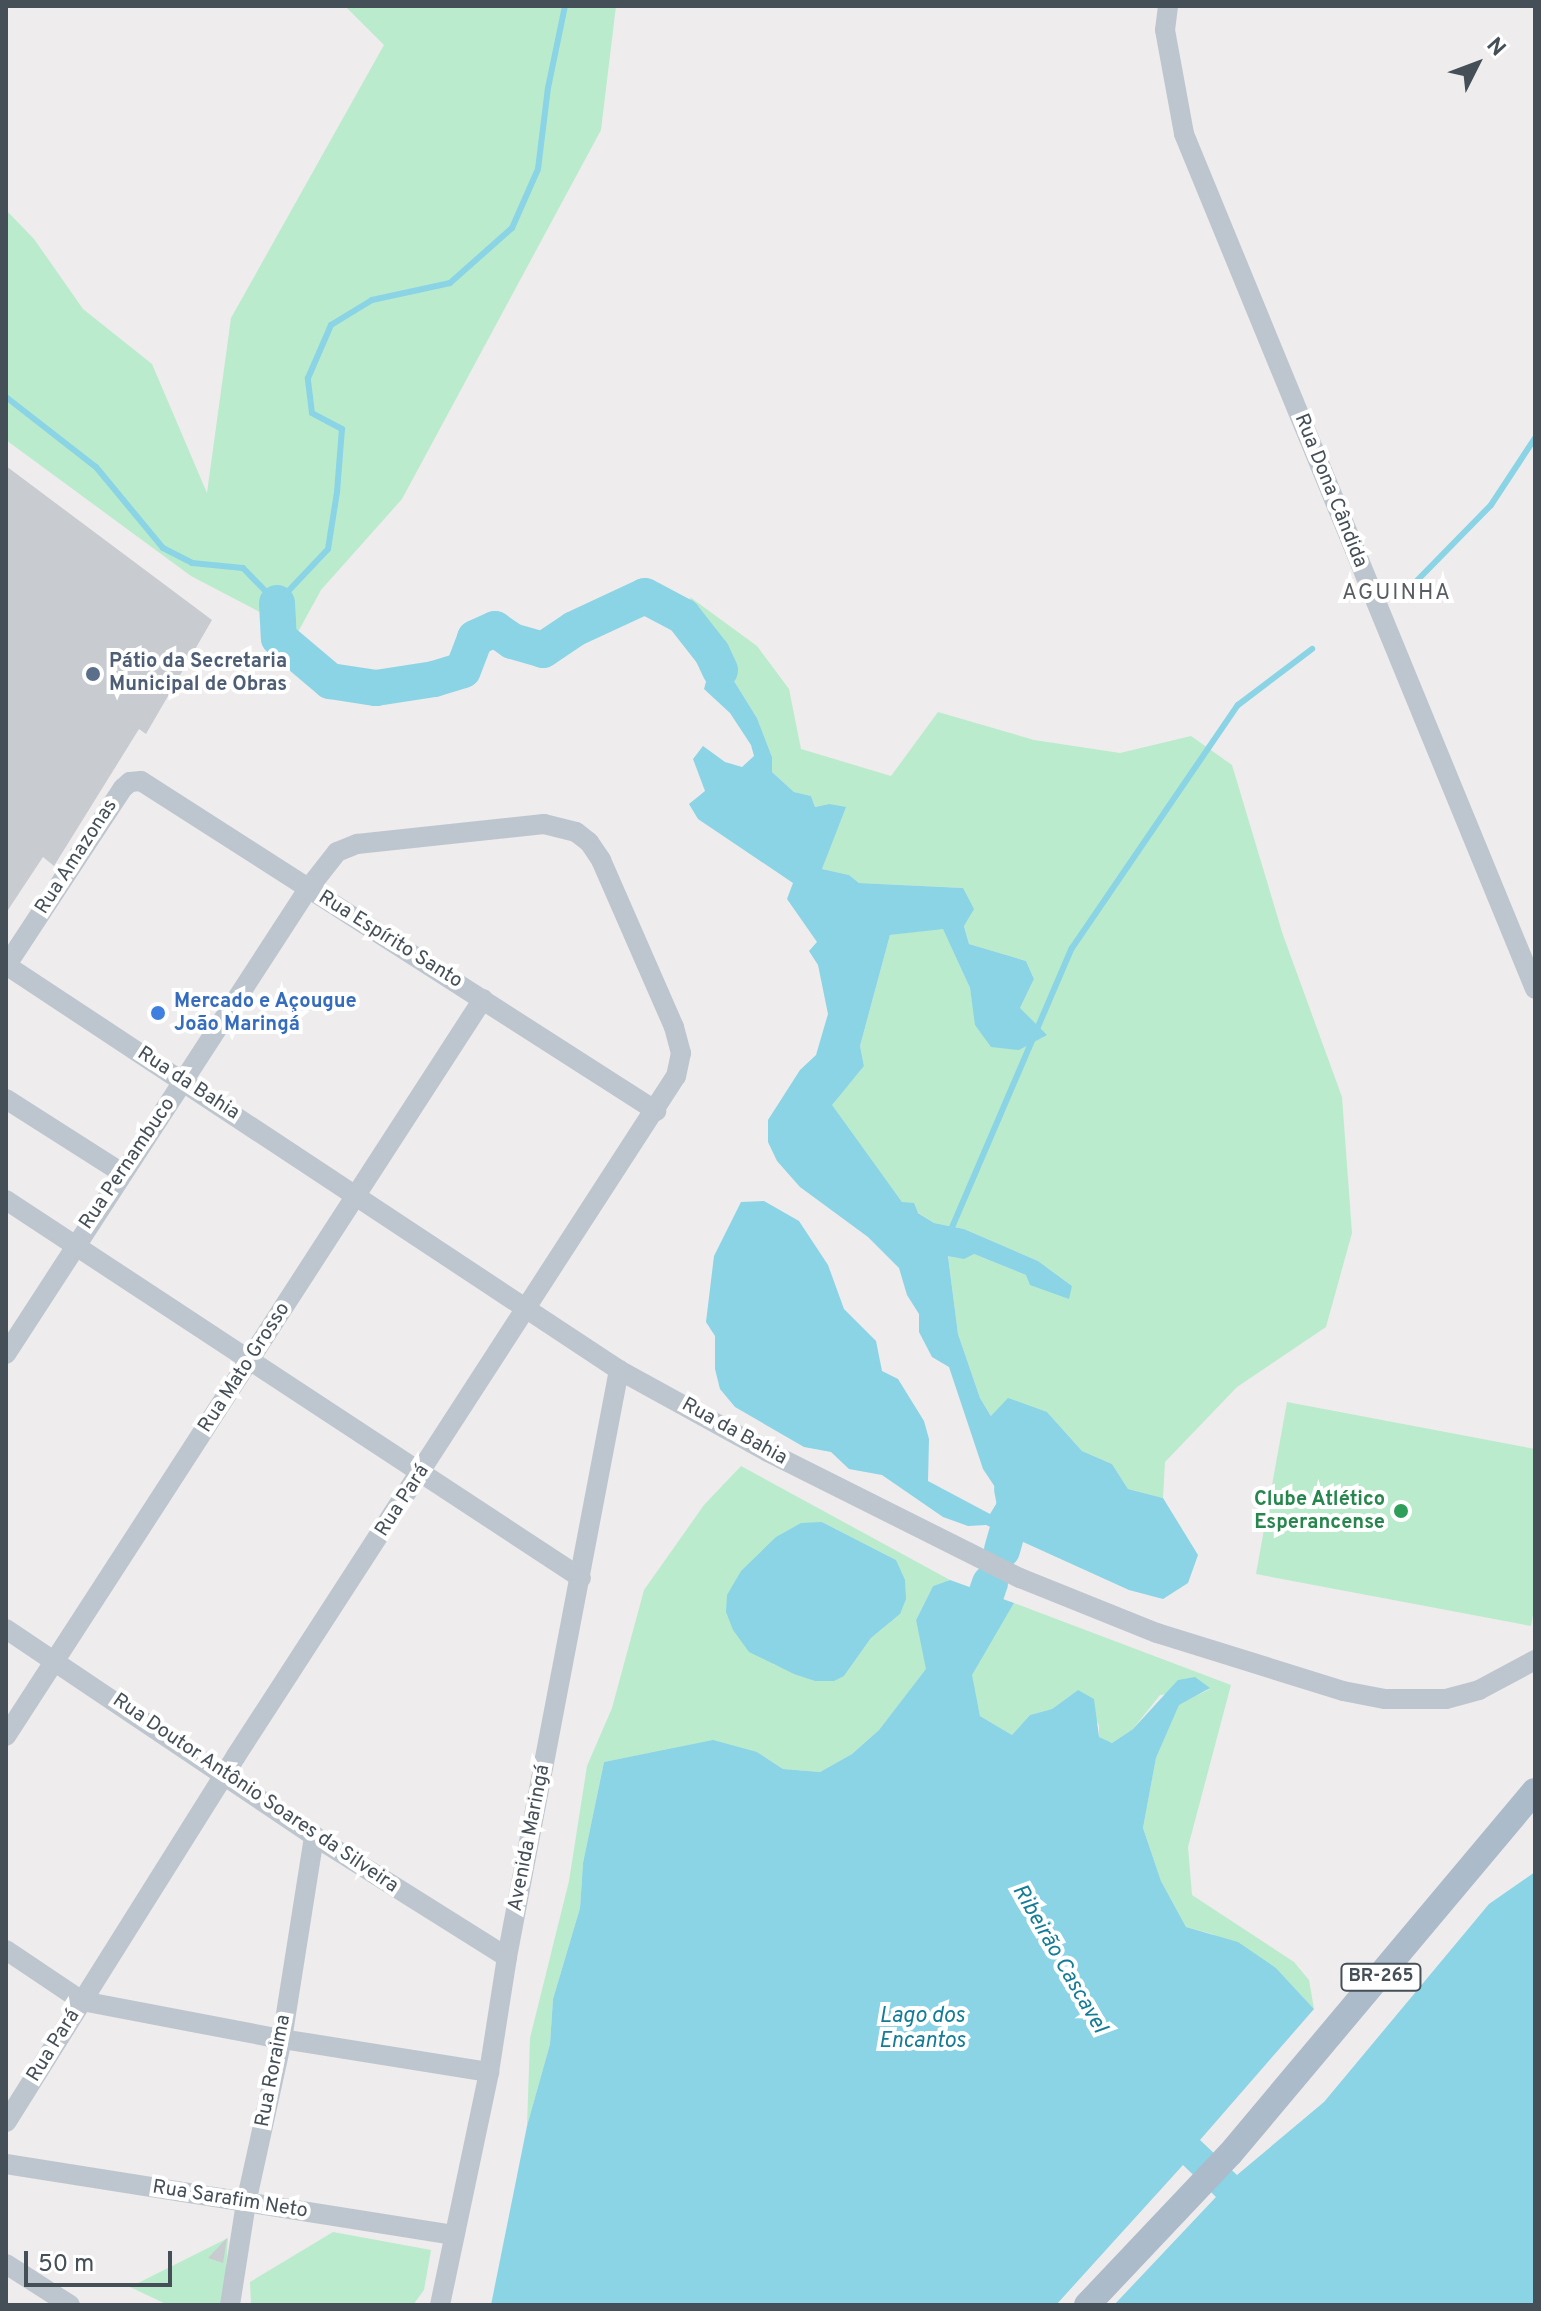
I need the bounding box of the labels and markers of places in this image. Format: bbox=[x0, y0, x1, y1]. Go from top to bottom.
place label: Pátio da Secretaria Municipal de Obras bbox=[109, 650, 287, 697]
marker: Pátio da Secretaria Municipal de Obras bbox=[84, 665, 102, 683]
place label: Mercado e Açougue João Maringá bbox=[174, 990, 357, 1037]
marker: Mercado e Açougue João Maringá bbox=[149, 1004, 167, 1022]
place label: Clube Atlético Esperancense bbox=[1253, 1488, 1385, 1535]
marker: Clube Atlético Esperancense bbox=[1392, 1502, 1410, 1520]

